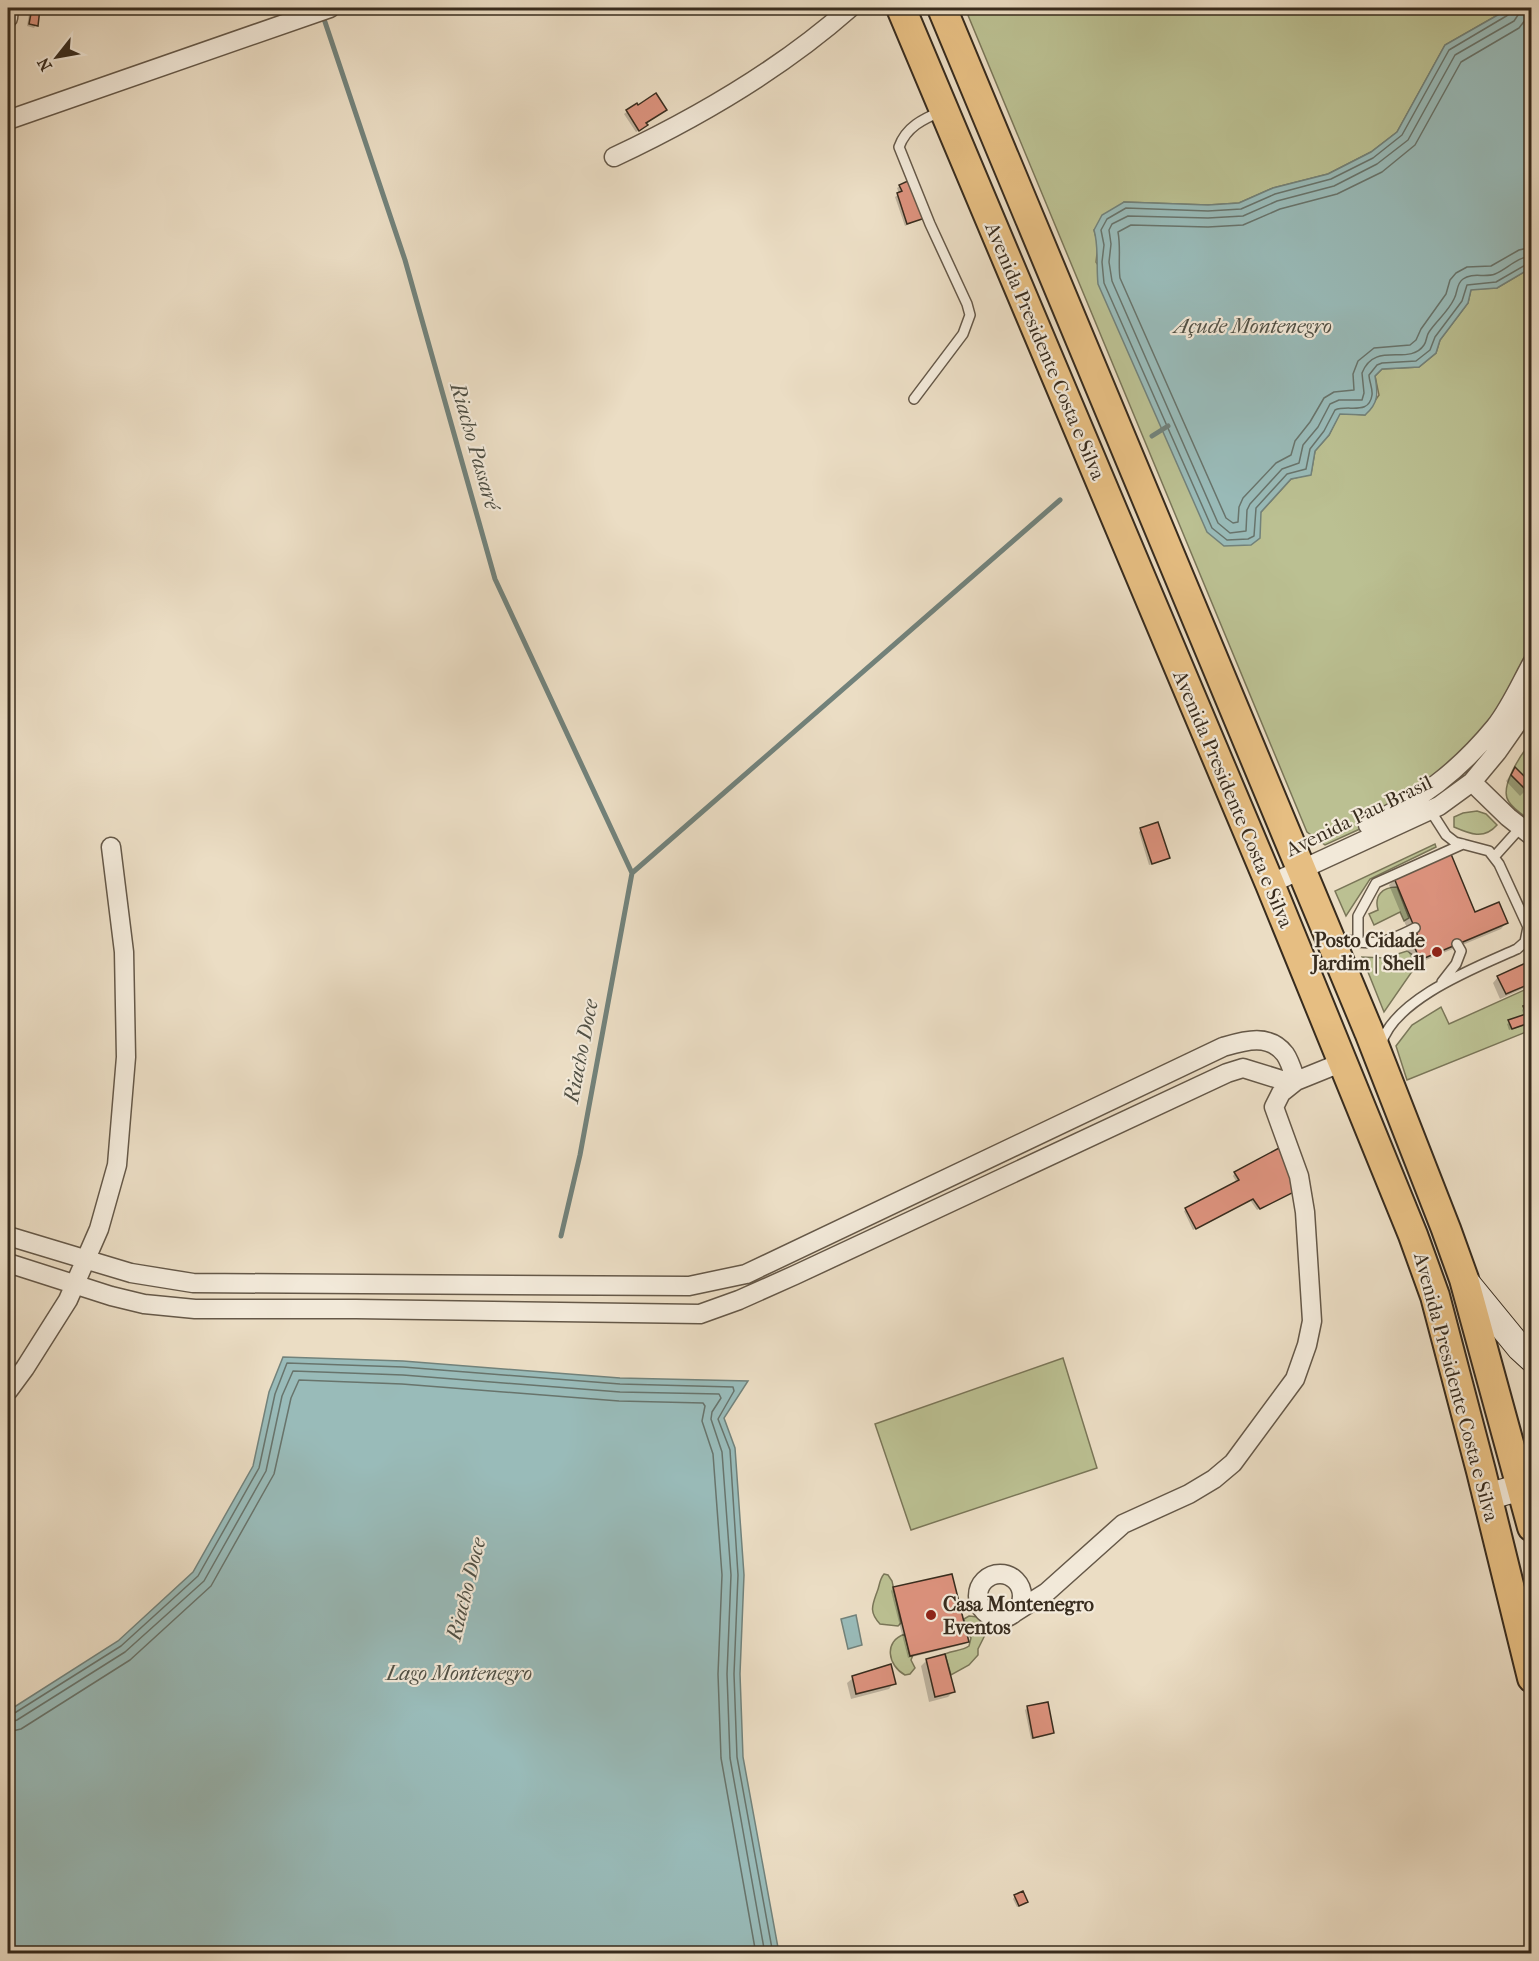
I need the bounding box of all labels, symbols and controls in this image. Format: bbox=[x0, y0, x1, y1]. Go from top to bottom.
north arrow bbox=[27, 27, 87, 87]
text: N bbox=[33, 54, 56, 75]
street label: Avenida Presidente Costa e Silva bbox=[980, 218, 1110, 484]
water label: Açude Montenegro bbox=[1171, 314, 1332, 338]
water label: Riacho Passaré bbox=[445, 378, 505, 514]
street label: Avenida Presidente Costa e Silva bbox=[1168, 666, 1298, 932]
street label: Avenida Pau Brasil bbox=[1281, 770, 1436, 862]
place label: Posto Cidade Jardim | Shell bbox=[1310, 929, 1425, 975]
marker: Posto Cidade Jardim | Shell bbox=[1430, 945, 1444, 959]
water label: Riacho Doce bbox=[559, 997, 603, 1107]
street label: Avenida Presidente Costa e Silva bbox=[1409, 1249, 1503, 1525]
water label: Riacho Doce bbox=[441, 1535, 490, 1645]
place label: Casa Montenegro Eventos bbox=[943, 1593, 1094, 1639]
marker: Casa Montenegro Eventos bbox=[924, 1608, 938, 1622]
water label: Lago Montenegro bbox=[384, 1661, 532, 1685]

